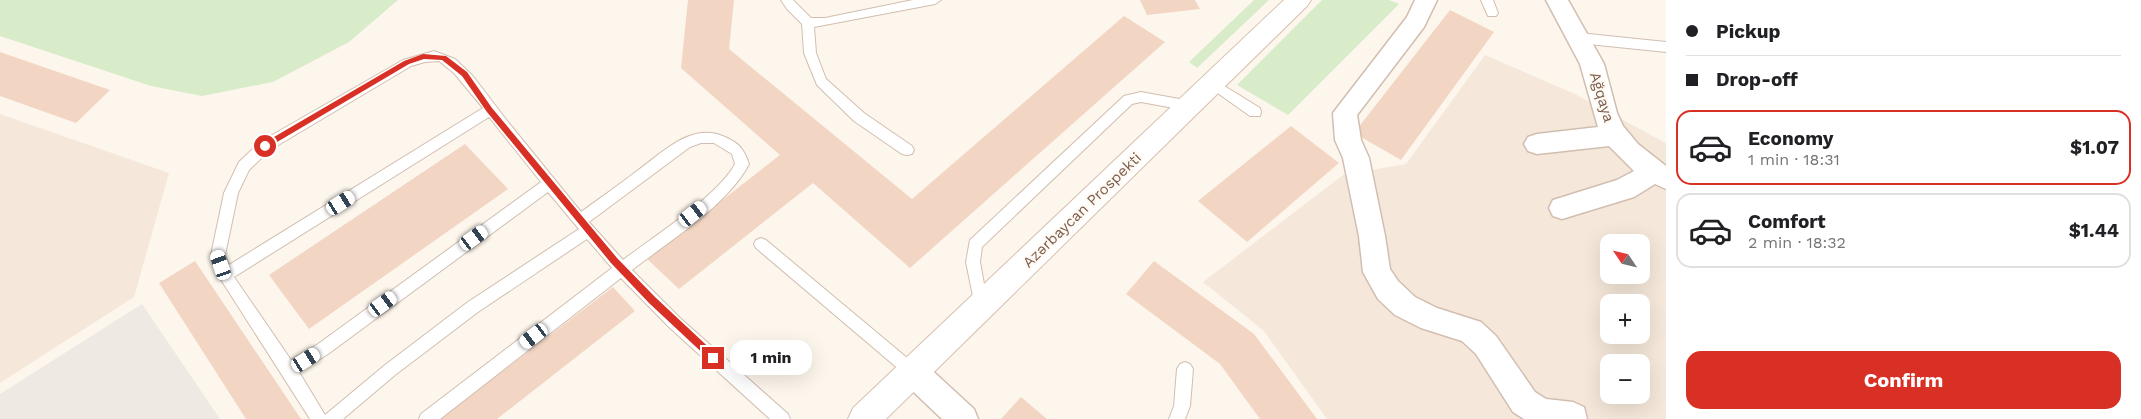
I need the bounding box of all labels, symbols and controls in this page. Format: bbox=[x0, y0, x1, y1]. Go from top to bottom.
text: Pickup bbox=[1716, 20, 1780, 43]
text: Drop-off bbox=[1716, 68, 1798, 91]
street label: Ağqaya bbox=[1586, 70, 1618, 125]
icon: car bbox=[1688, 125, 1733, 170]
text: Economy bbox=[1748, 127, 1833, 150]
route start bbox=[254, 135, 276, 157]
text: $1.07 bbox=[2070, 136, 2119, 159]
street label: Azərbaycan Prospekti bbox=[1019, 149, 1145, 271]
text: 1 min · 18:31 bbox=[1748, 150, 1840, 169]
car bbox=[324, 189, 357, 217]
car bbox=[676, 199, 709, 229]
icon: car bbox=[1688, 208, 1733, 253]
text: Comfort bbox=[1748, 210, 1826, 233]
text: $1.44 bbox=[2069, 219, 2119, 242]
car bbox=[457, 223, 490, 253]
text: 2 min · 18:32 bbox=[1748, 233, 1846, 252]
north arrow bbox=[1600, 234, 1650, 284]
map controls bbox=[1600, 234, 1650, 404]
car bbox=[209, 248, 232, 282]
car bbox=[366, 289, 399, 319]
button: + bbox=[1600, 294, 1650, 344]
car bbox=[517, 321, 550, 351]
callout: 1 min bbox=[730, 340, 813, 376]
car bbox=[289, 346, 322, 374]
route end bbox=[702, 347, 724, 369]
text: 1 min bbox=[750, 348, 792, 367]
button: Confirm bbox=[1686, 351, 2121, 409]
button: − bbox=[1600, 354, 1650, 404]

